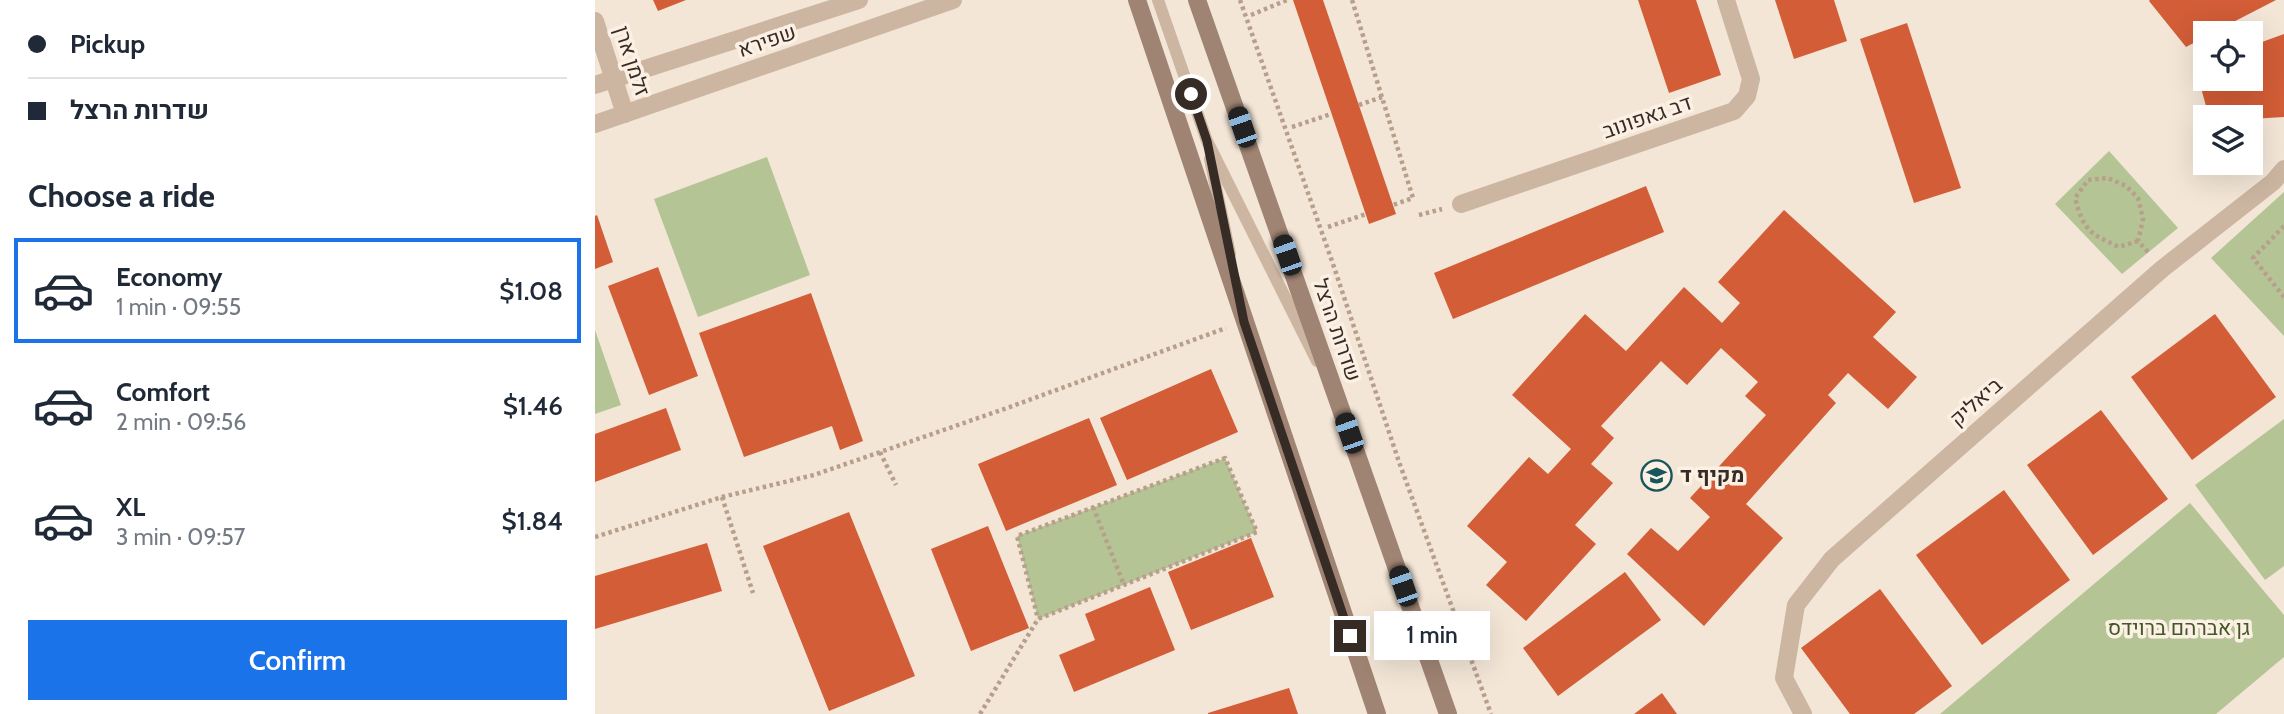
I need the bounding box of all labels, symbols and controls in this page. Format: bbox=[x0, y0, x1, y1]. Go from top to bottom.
street label: שפירא bbox=[734, 19, 799, 62]
map controls bbox=[2193, 21, 2263, 175]
button: locate bbox=[2193, 21, 2263, 91]
street label: זלמן ארן bbox=[609, 23, 656, 99]
text: Pickup bbox=[70, 28, 145, 60]
route start bbox=[1175, 78, 1207, 110]
street label: דב גאפונוב bbox=[1599, 90, 1695, 143]
text: שדרות הרצל bbox=[70, 94, 209, 126]
car bbox=[1226, 104, 1259, 150]
button: layers bbox=[2193, 105, 2263, 175]
text: Choose a ride bbox=[28, 176, 215, 215]
car bbox=[1271, 232, 1304, 278]
icon: car bbox=[32, 259, 95, 322]
text: Economy bbox=[116, 261, 222, 293]
text: $1.08 bbox=[499, 275, 563, 307]
street label: שדרות הרצל bbox=[1308, 275, 1367, 384]
text: 1 min · 09:55 bbox=[116, 293, 241, 321]
street label: ביאליק bbox=[1944, 372, 2007, 431]
icon: car bbox=[32, 374, 95, 437]
text: Comfort bbox=[116, 376, 210, 408]
text: $1.46 bbox=[503, 390, 563, 422]
text: 2 min · 09:56 bbox=[116, 408, 246, 436]
car bbox=[1333, 410, 1366, 456]
school or university icon: מקיף ד bbox=[1640, 458, 1674, 492]
place label: מקיף ד bbox=[1680, 462, 1744, 487]
icon: car bbox=[32, 489, 95, 552]
text: XL bbox=[116, 491, 145, 523]
text: $1.84 bbox=[502, 505, 563, 537]
text: 3 min · 09:57 bbox=[116, 523, 245, 551]
car bbox=[1387, 563, 1420, 609]
callout: 1 min bbox=[1375, 612, 1490, 660]
park label: גן אברהם ברוידס bbox=[2108, 615, 2250, 640]
button: Confirm bbox=[28, 620, 567, 700]
route end bbox=[1334, 620, 1366, 652]
text: 1 min bbox=[1406, 621, 1458, 649]

